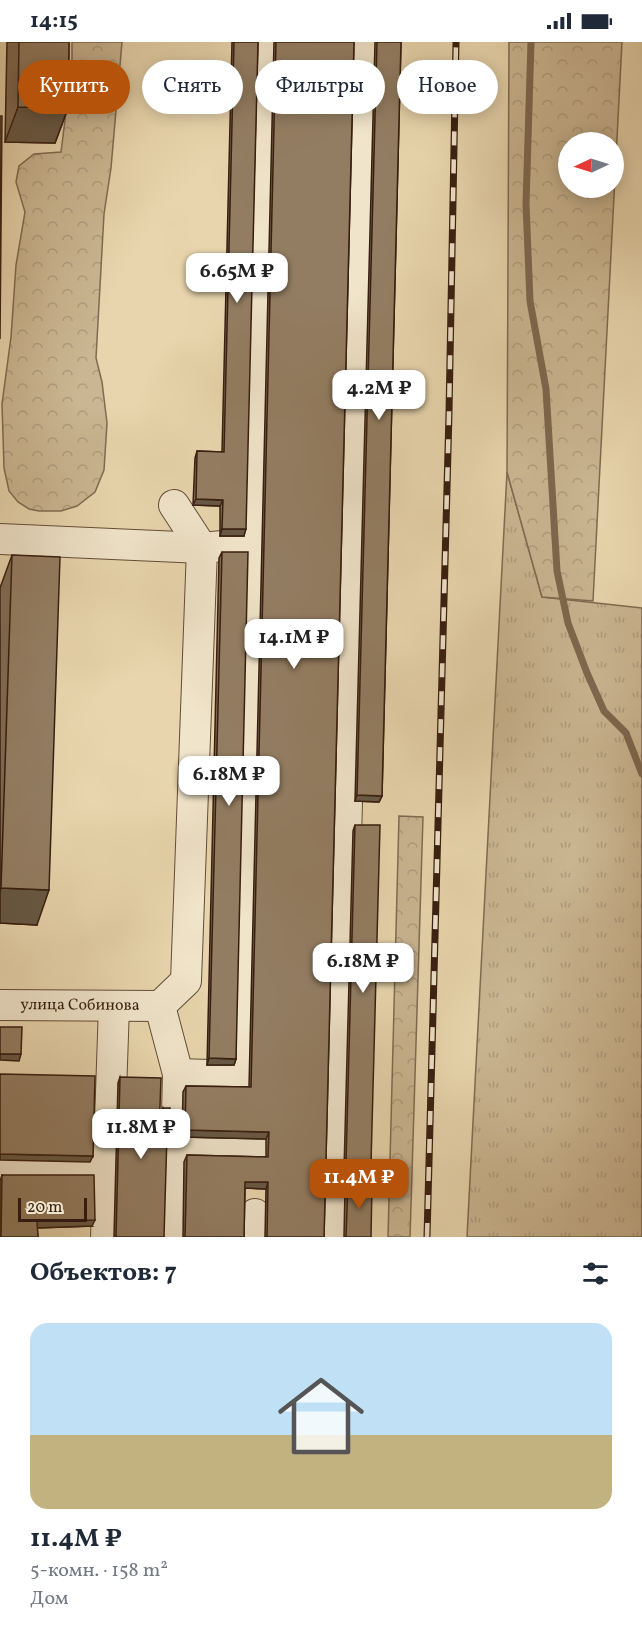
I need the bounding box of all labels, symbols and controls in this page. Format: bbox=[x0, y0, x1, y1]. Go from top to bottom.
text: 14:15 bbox=[30, 6, 78, 37]
chip: Купить bbox=[18, 60, 130, 114]
chip: Снять bbox=[142, 60, 243, 114]
chip: Фильтры bbox=[255, 60, 385, 114]
chip: Новое bbox=[397, 60, 498, 114]
north arrow bbox=[558, 132, 624, 198]
map controls bbox=[558, 132, 624, 198]
pin: 6.65M ₽ bbox=[182, 253, 292, 304]
text: 6.65M ₽ bbox=[200, 258, 274, 286]
pin: 4.2M ₽ bbox=[330, 370, 428, 421]
text: 4.2M ₽ bbox=[346, 375, 412, 403]
pin: 14.1M ₽ bbox=[239, 619, 349, 670]
text: 14.1M ₽ bbox=[259, 624, 329, 652]
pin: 6.18M ₽ bbox=[174, 756, 284, 807]
text: 6.18M ₽ bbox=[193, 761, 265, 789]
pin: 6.18M ₽ bbox=[308, 943, 418, 994]
text: 6.18M ₽ bbox=[327, 948, 399, 976]
street label: улица Собинова bbox=[20, 994, 140, 1017]
pin: 11.8M ₽ bbox=[86, 1109, 196, 1160]
text: 11.8M ₽ bbox=[106, 1114, 176, 1142]
pin: 11.4M ₽ bbox=[304, 1159, 414, 1210]
text: 11.4M ₽ bbox=[324, 1164, 394, 1192]
scale bar bbox=[18, 1195, 87, 1222]
text: 20 m bbox=[27, 1197, 62, 1219]
text: Объектов: 7 bbox=[30, 1255, 177, 1291]
icon: filters bbox=[579, 1257, 612, 1290]
icon: home bbox=[267, 1362, 375, 1470]
text: 11.4M ₽ bbox=[30, 1521, 122, 1557]
text: 5-комн. · 158 m² bbox=[30, 1557, 168, 1585]
text: Дом bbox=[30, 1585, 69, 1613]

